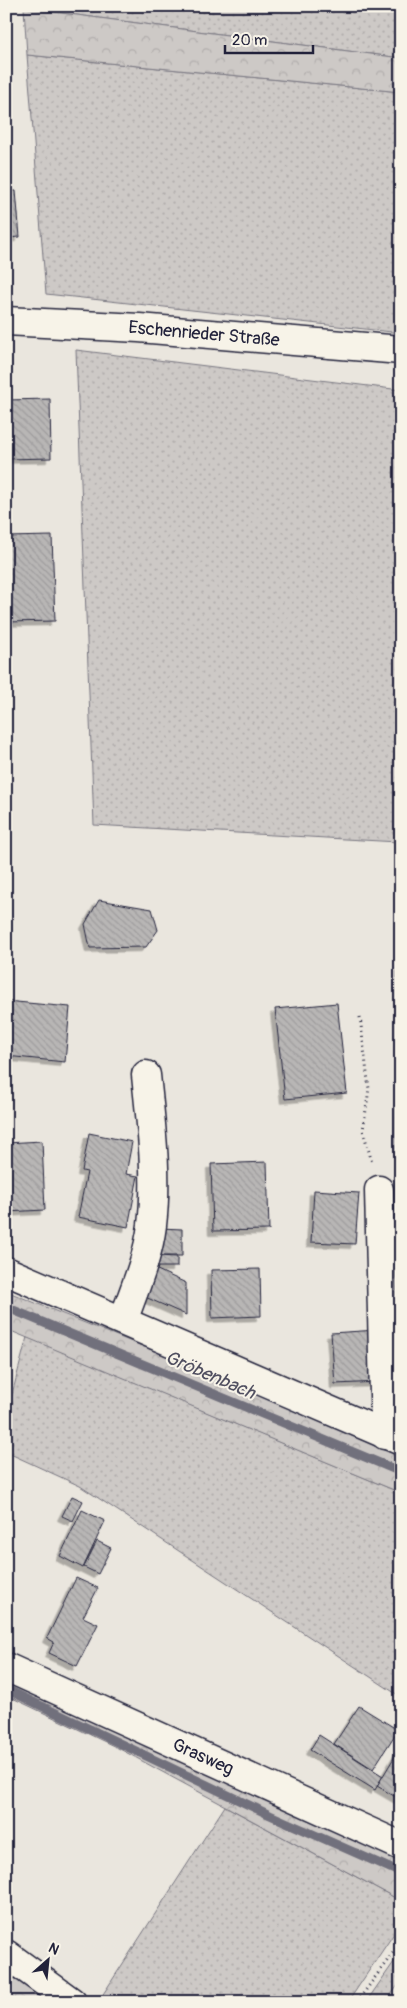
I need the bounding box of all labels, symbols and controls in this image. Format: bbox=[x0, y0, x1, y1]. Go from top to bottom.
scale bar bbox=[225, 22, 312, 54]
text: 20 m bbox=[232, 31, 267, 50]
street label: Eschenrieder Straße bbox=[127, 316, 281, 352]
water label: Gröbenbach bbox=[161, 1345, 260, 1405]
street label: Grasweg bbox=[169, 1733, 237, 1781]
north arrow bbox=[22, 1936, 72, 1986]
text: N bbox=[46, 1939, 62, 1959]

